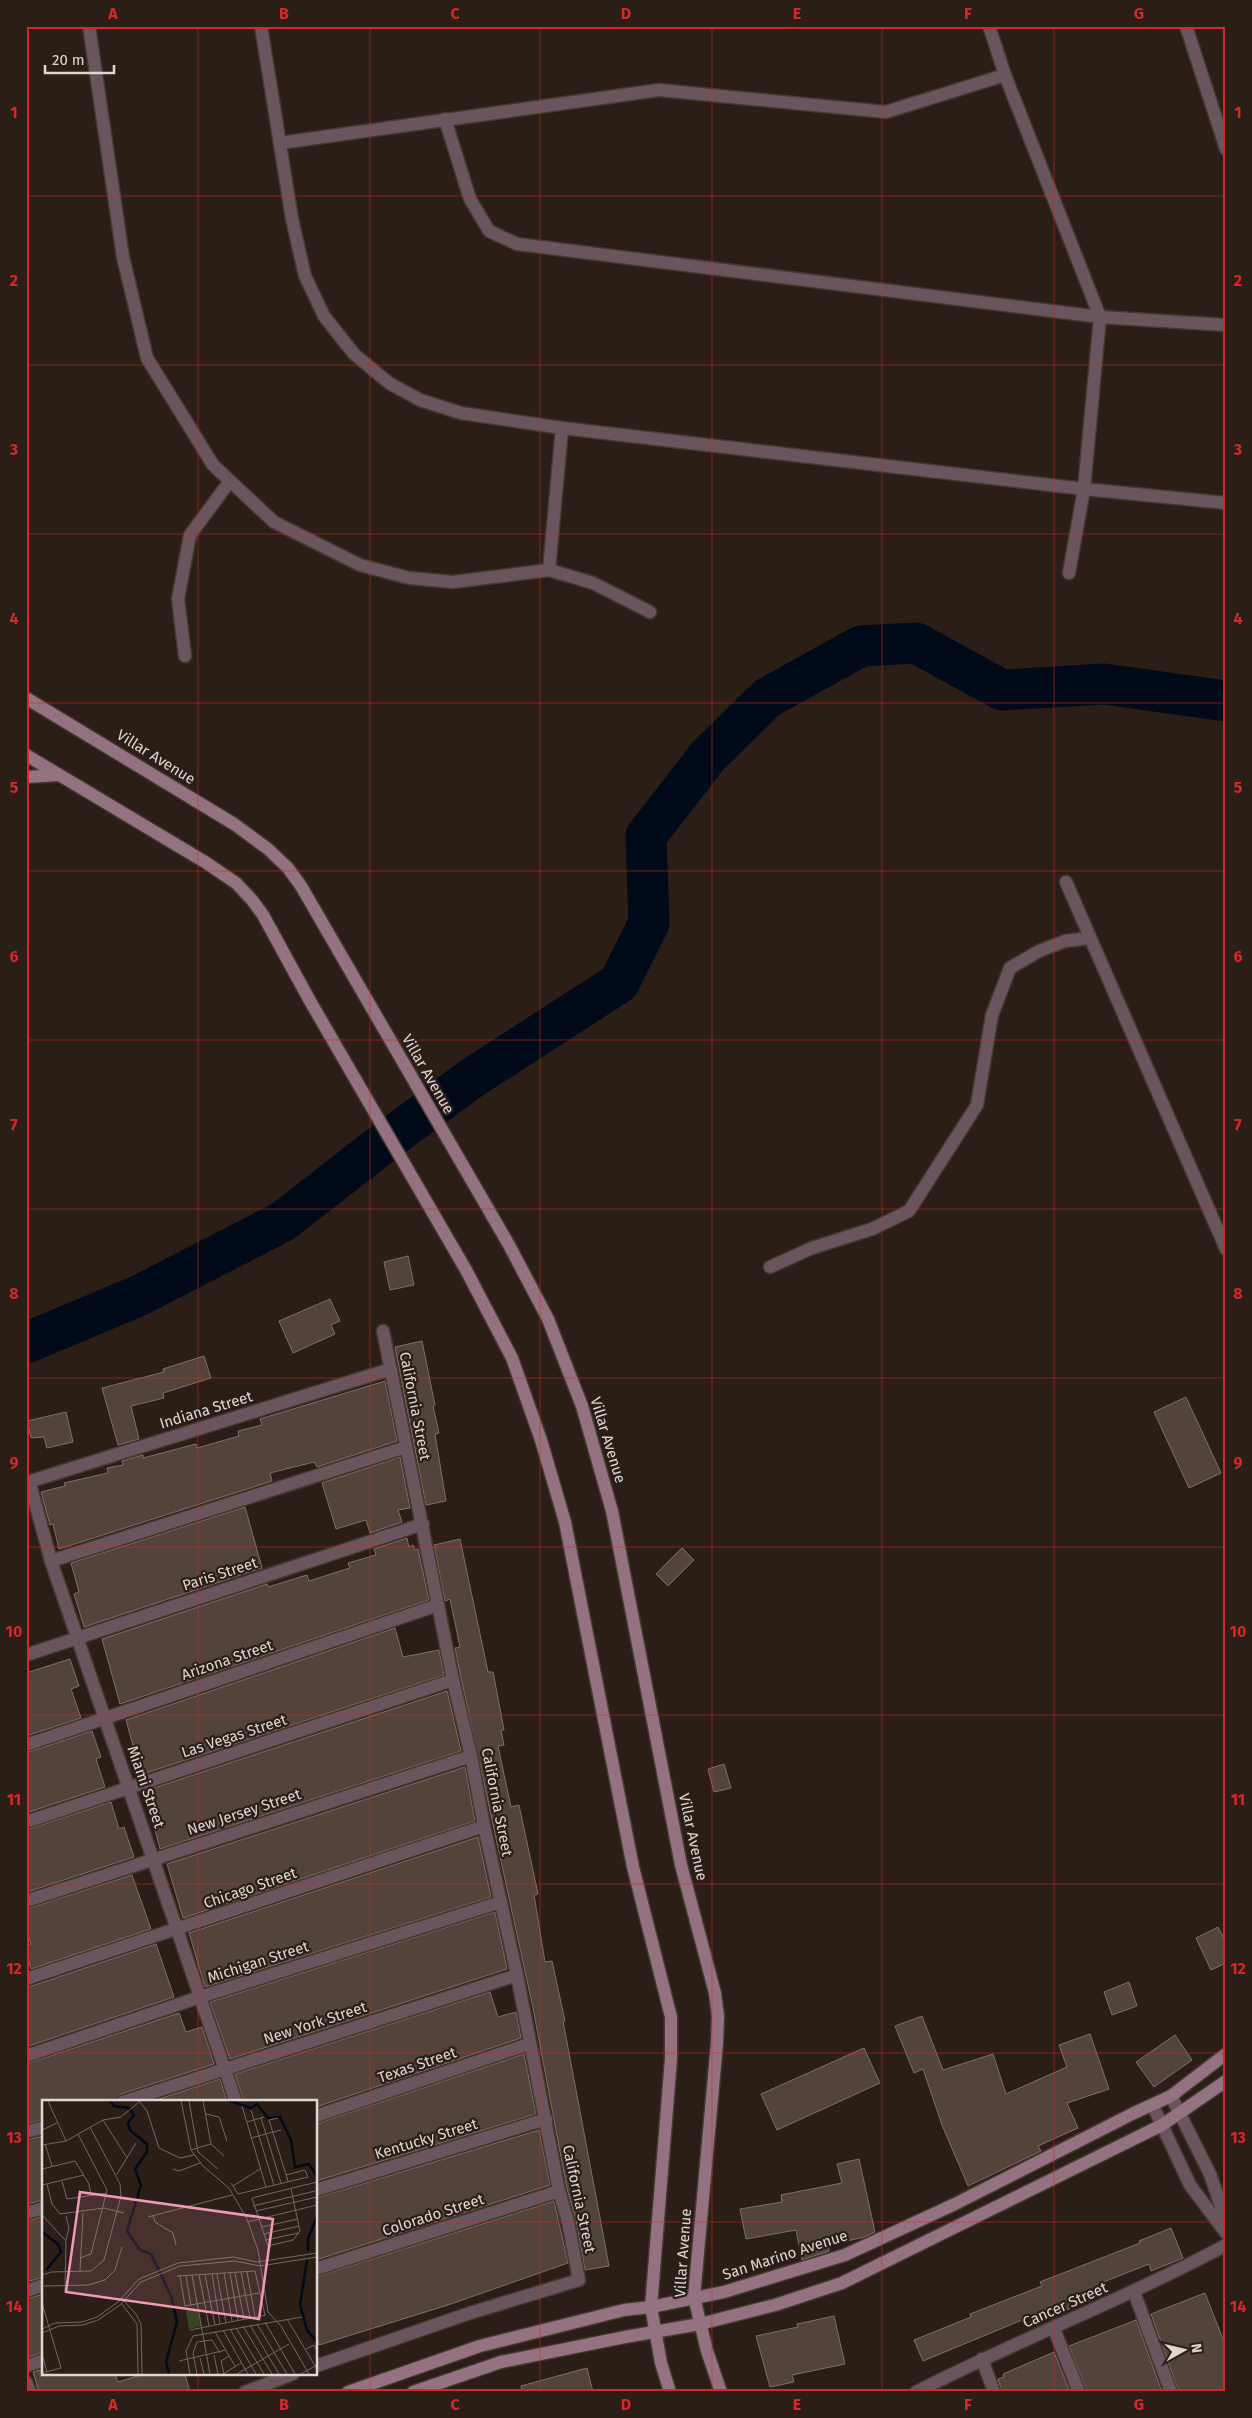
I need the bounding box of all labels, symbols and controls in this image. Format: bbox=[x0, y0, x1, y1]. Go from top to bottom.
text: A bbox=[107, 4, 118, 23]
text: B bbox=[279, 4, 289, 23]
text: C bbox=[450, 4, 460, 23]
text: D bbox=[621, 4, 631, 23]
text: E bbox=[793, 4, 801, 23]
text: F bbox=[964, 4, 972, 23]
text: G bbox=[1134, 4, 1144, 23]
scale bar bbox=[45, 42, 114, 74]
text: 20 m bbox=[52, 51, 85, 69]
text: 1 bbox=[10, 103, 18, 122]
text: 1 bbox=[1234, 103, 1242, 122]
text: 2 bbox=[10, 271, 18, 290]
text: 2 bbox=[1234, 271, 1242, 290]
text: 3 bbox=[9, 440, 18, 459]
text: 3 bbox=[1233, 440, 1242, 459]
text: 4 bbox=[9, 609, 19, 628]
text: 4 bbox=[1233, 609, 1243, 628]
street label: Villar Avenue bbox=[113, 726, 199, 788]
text: 5 bbox=[10, 778, 19, 797]
text: 5 bbox=[1234, 778, 1243, 797]
text: 6 bbox=[9, 947, 19, 966]
text: 6 bbox=[1233, 947, 1243, 966]
street label: Villar Avenue bbox=[398, 1031, 458, 1117]
text: 7 bbox=[10, 1115, 18, 1134]
text: 7 bbox=[1234, 1115, 1242, 1134]
text: 8 bbox=[9, 1284, 19, 1303]
text: 8 bbox=[1233, 1284, 1243, 1303]
street label: California Street bbox=[396, 1350, 434, 1462]
street label: Indiana Street bbox=[157, 1387, 255, 1433]
street label: Villar Avenue bbox=[586, 1395, 630, 1485]
text: 9 bbox=[10, 1453, 19, 1472]
text: 9 bbox=[1234, 1453, 1243, 1472]
street label: Paris Street bbox=[180, 1553, 260, 1595]
text: 10 bbox=[6, 1622, 22, 1641]
text: 10 bbox=[1230, 1622, 1246, 1641]
street label: Arizona Street bbox=[179, 1636, 276, 1684]
street label: Las Vegas Street bbox=[179, 1710, 289, 1762]
street label: Miami Street bbox=[124, 1743, 169, 1831]
street label: California Street bbox=[478, 1746, 516, 1858]
street label: New Jersey Street bbox=[185, 1785, 304, 1839]
text: 11 bbox=[7, 1790, 21, 1809]
text: 11 bbox=[1231, 1790, 1245, 1809]
street label: Villar Avenue bbox=[675, 1792, 711, 1882]
street label: Chicago Street bbox=[201, 1863, 299, 1912]
street label: Michigan Street bbox=[205, 1937, 311, 1987]
text: 12 bbox=[6, 1959, 22, 1978]
text: 12 bbox=[1230, 1959, 1246, 1978]
street label: New York Street bbox=[261, 1998, 369, 2048]
street label: Texas Street bbox=[375, 2043, 459, 2087]
inset map bbox=[42, 2100, 318, 2376]
street label: Kentucky Street bbox=[372, 2115, 480, 2163]
text: 13 bbox=[6, 2128, 22, 2147]
text: 13 bbox=[1230, 2128, 1246, 2147]
street label: California Street bbox=[559, 2143, 599, 2255]
street label: Colorado Street bbox=[380, 2190, 487, 2240]
street label: Villar Avenue bbox=[671, 2208, 695, 2298]
street label: San Marino Avenue bbox=[720, 2226, 850, 2284]
street label: Cancer Street bbox=[1020, 2278, 1111, 2332]
text: 14 bbox=[6, 2297, 22, 2316]
text: 14 bbox=[1230, 2297, 1246, 2316]
north arrow bbox=[1160, 2326, 1210, 2376]
text: N bbox=[1187, 2342, 1205, 2354]
text: A bbox=[107, 2395, 118, 2414]
text: B bbox=[279, 2395, 289, 2414]
text: C bbox=[450, 2395, 460, 2414]
text: D bbox=[621, 2395, 631, 2414]
text: E bbox=[793, 2395, 801, 2414]
text: F bbox=[964, 2395, 972, 2414]
text: G bbox=[1134, 2395, 1144, 2414]

